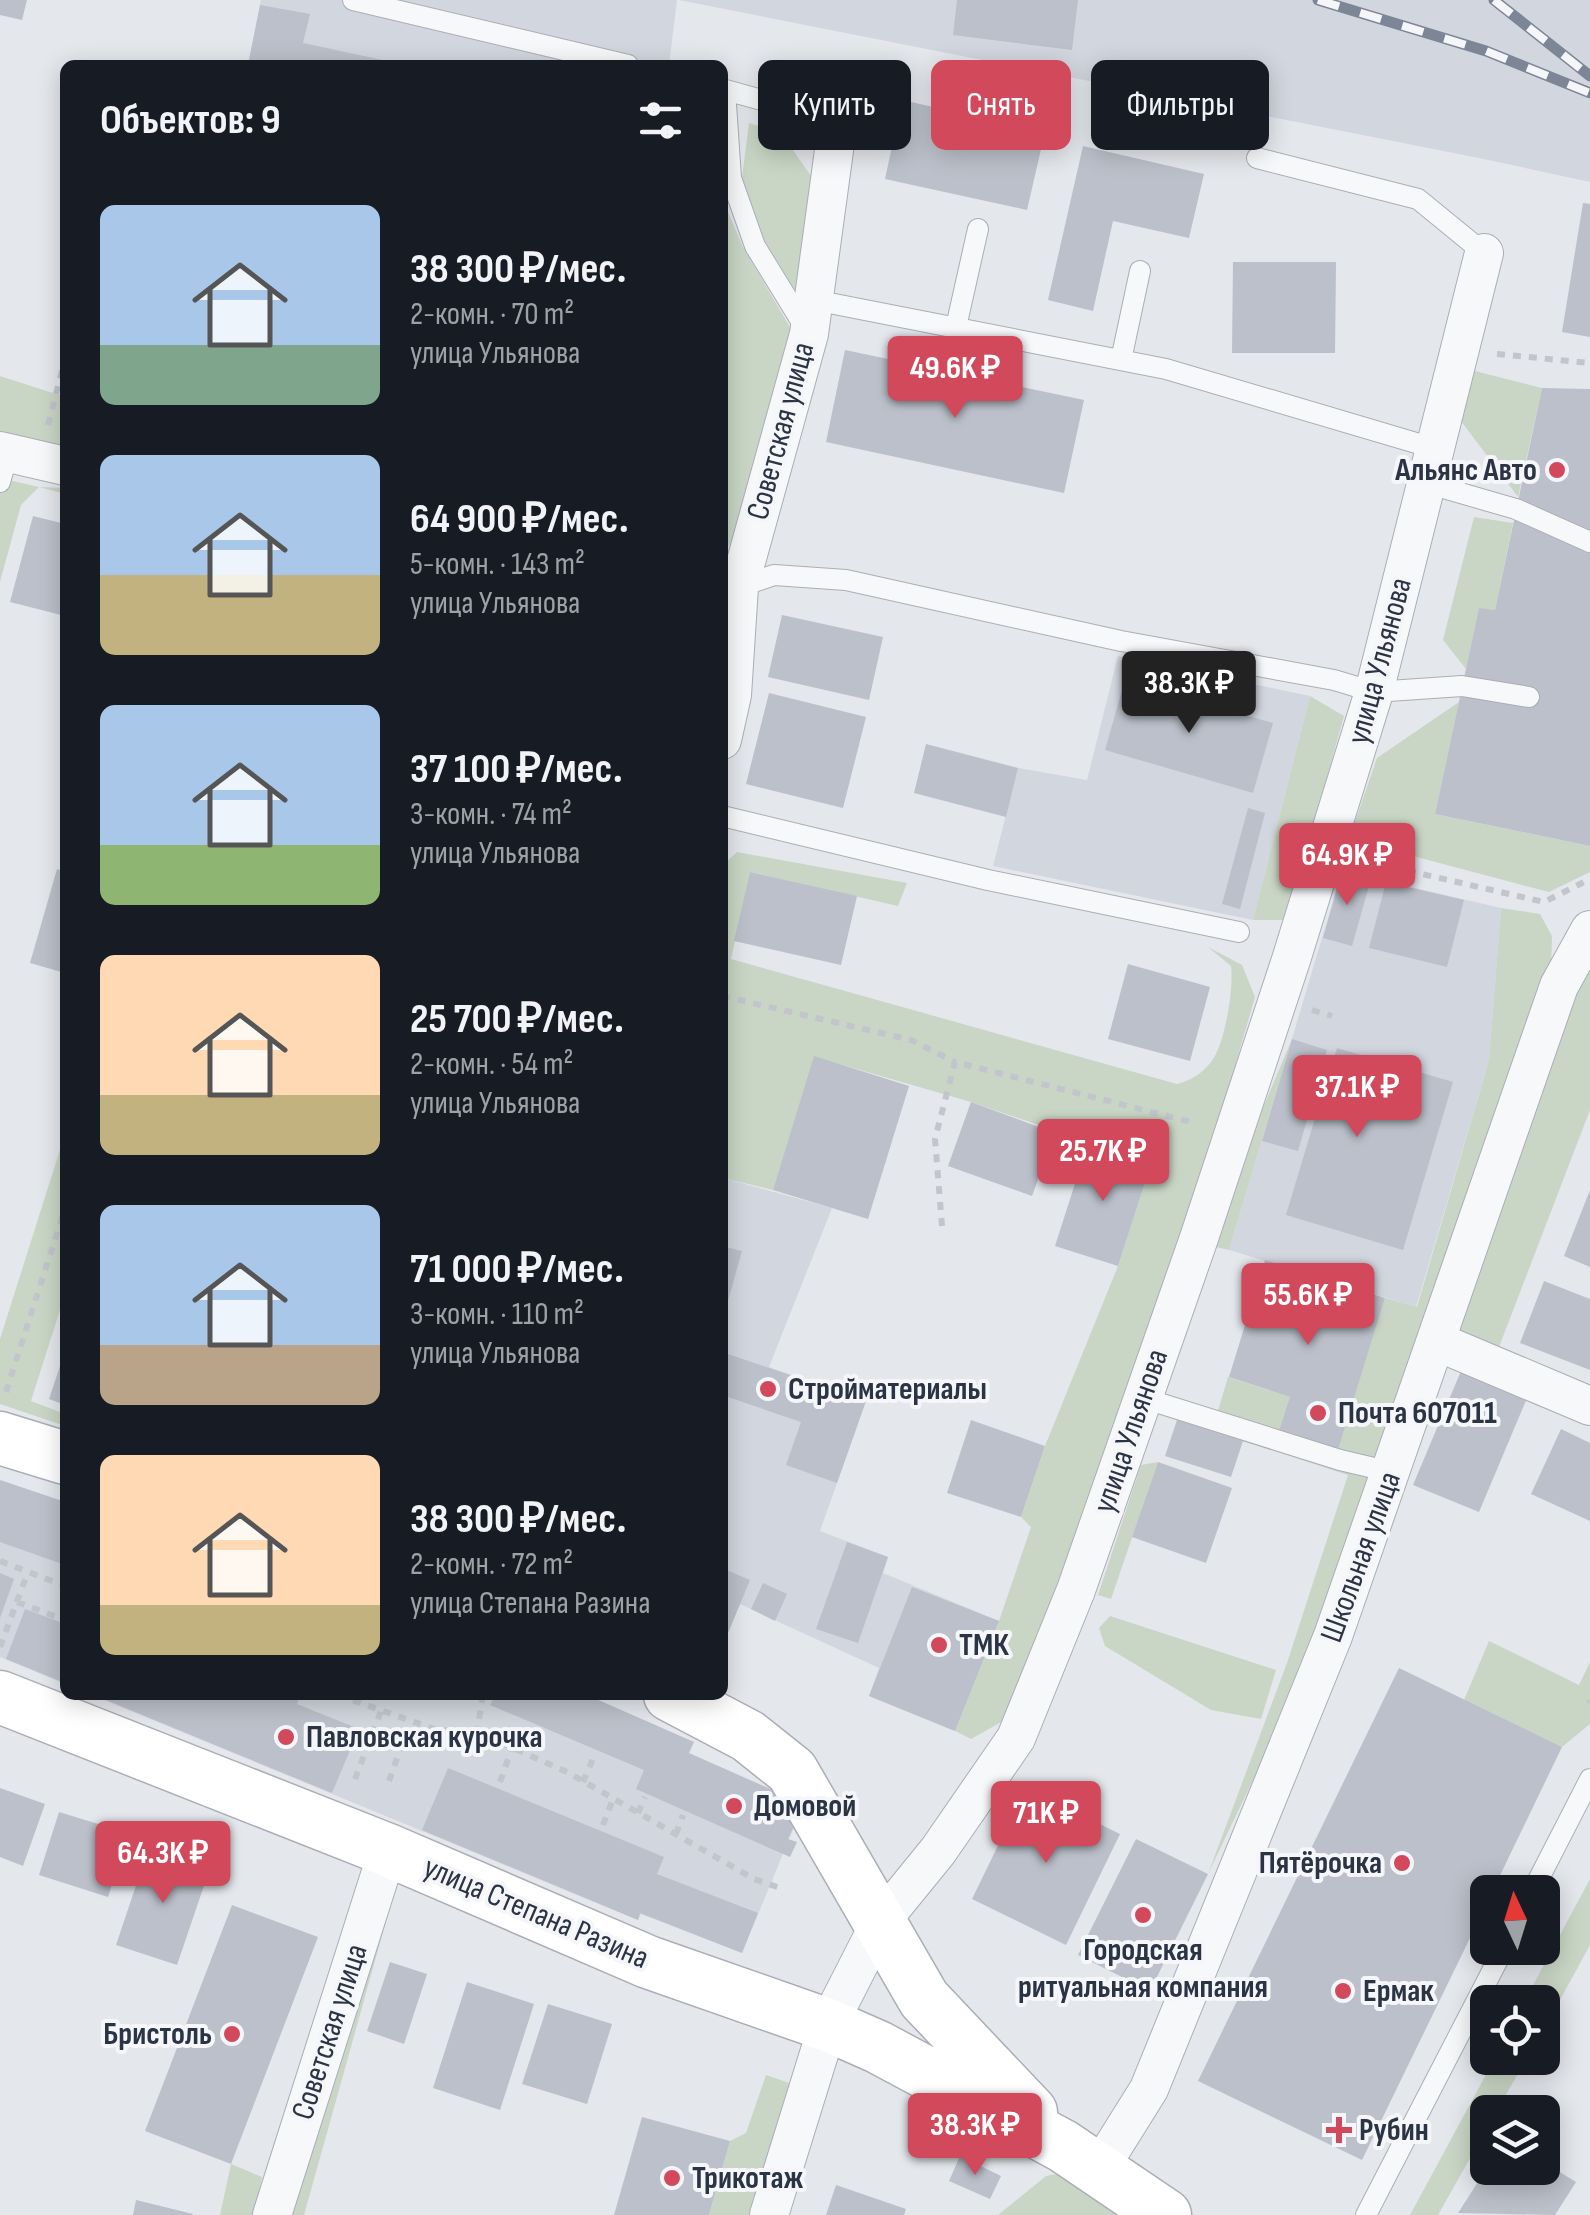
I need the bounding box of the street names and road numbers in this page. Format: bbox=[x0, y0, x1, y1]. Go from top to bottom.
street label: Советская улица bbox=[739, 338, 823, 524]
street label: улица Ульянова bbox=[1339, 574, 1421, 748]
street label: улица Ульянова bbox=[1085, 1344, 1177, 1518]
street label: Школьная улица bbox=[1312, 1466, 1410, 1648]
street label: улица Степана Разина bbox=[418, 1848, 654, 1978]
street label: Советская улица bbox=[283, 1939, 377, 2125]

